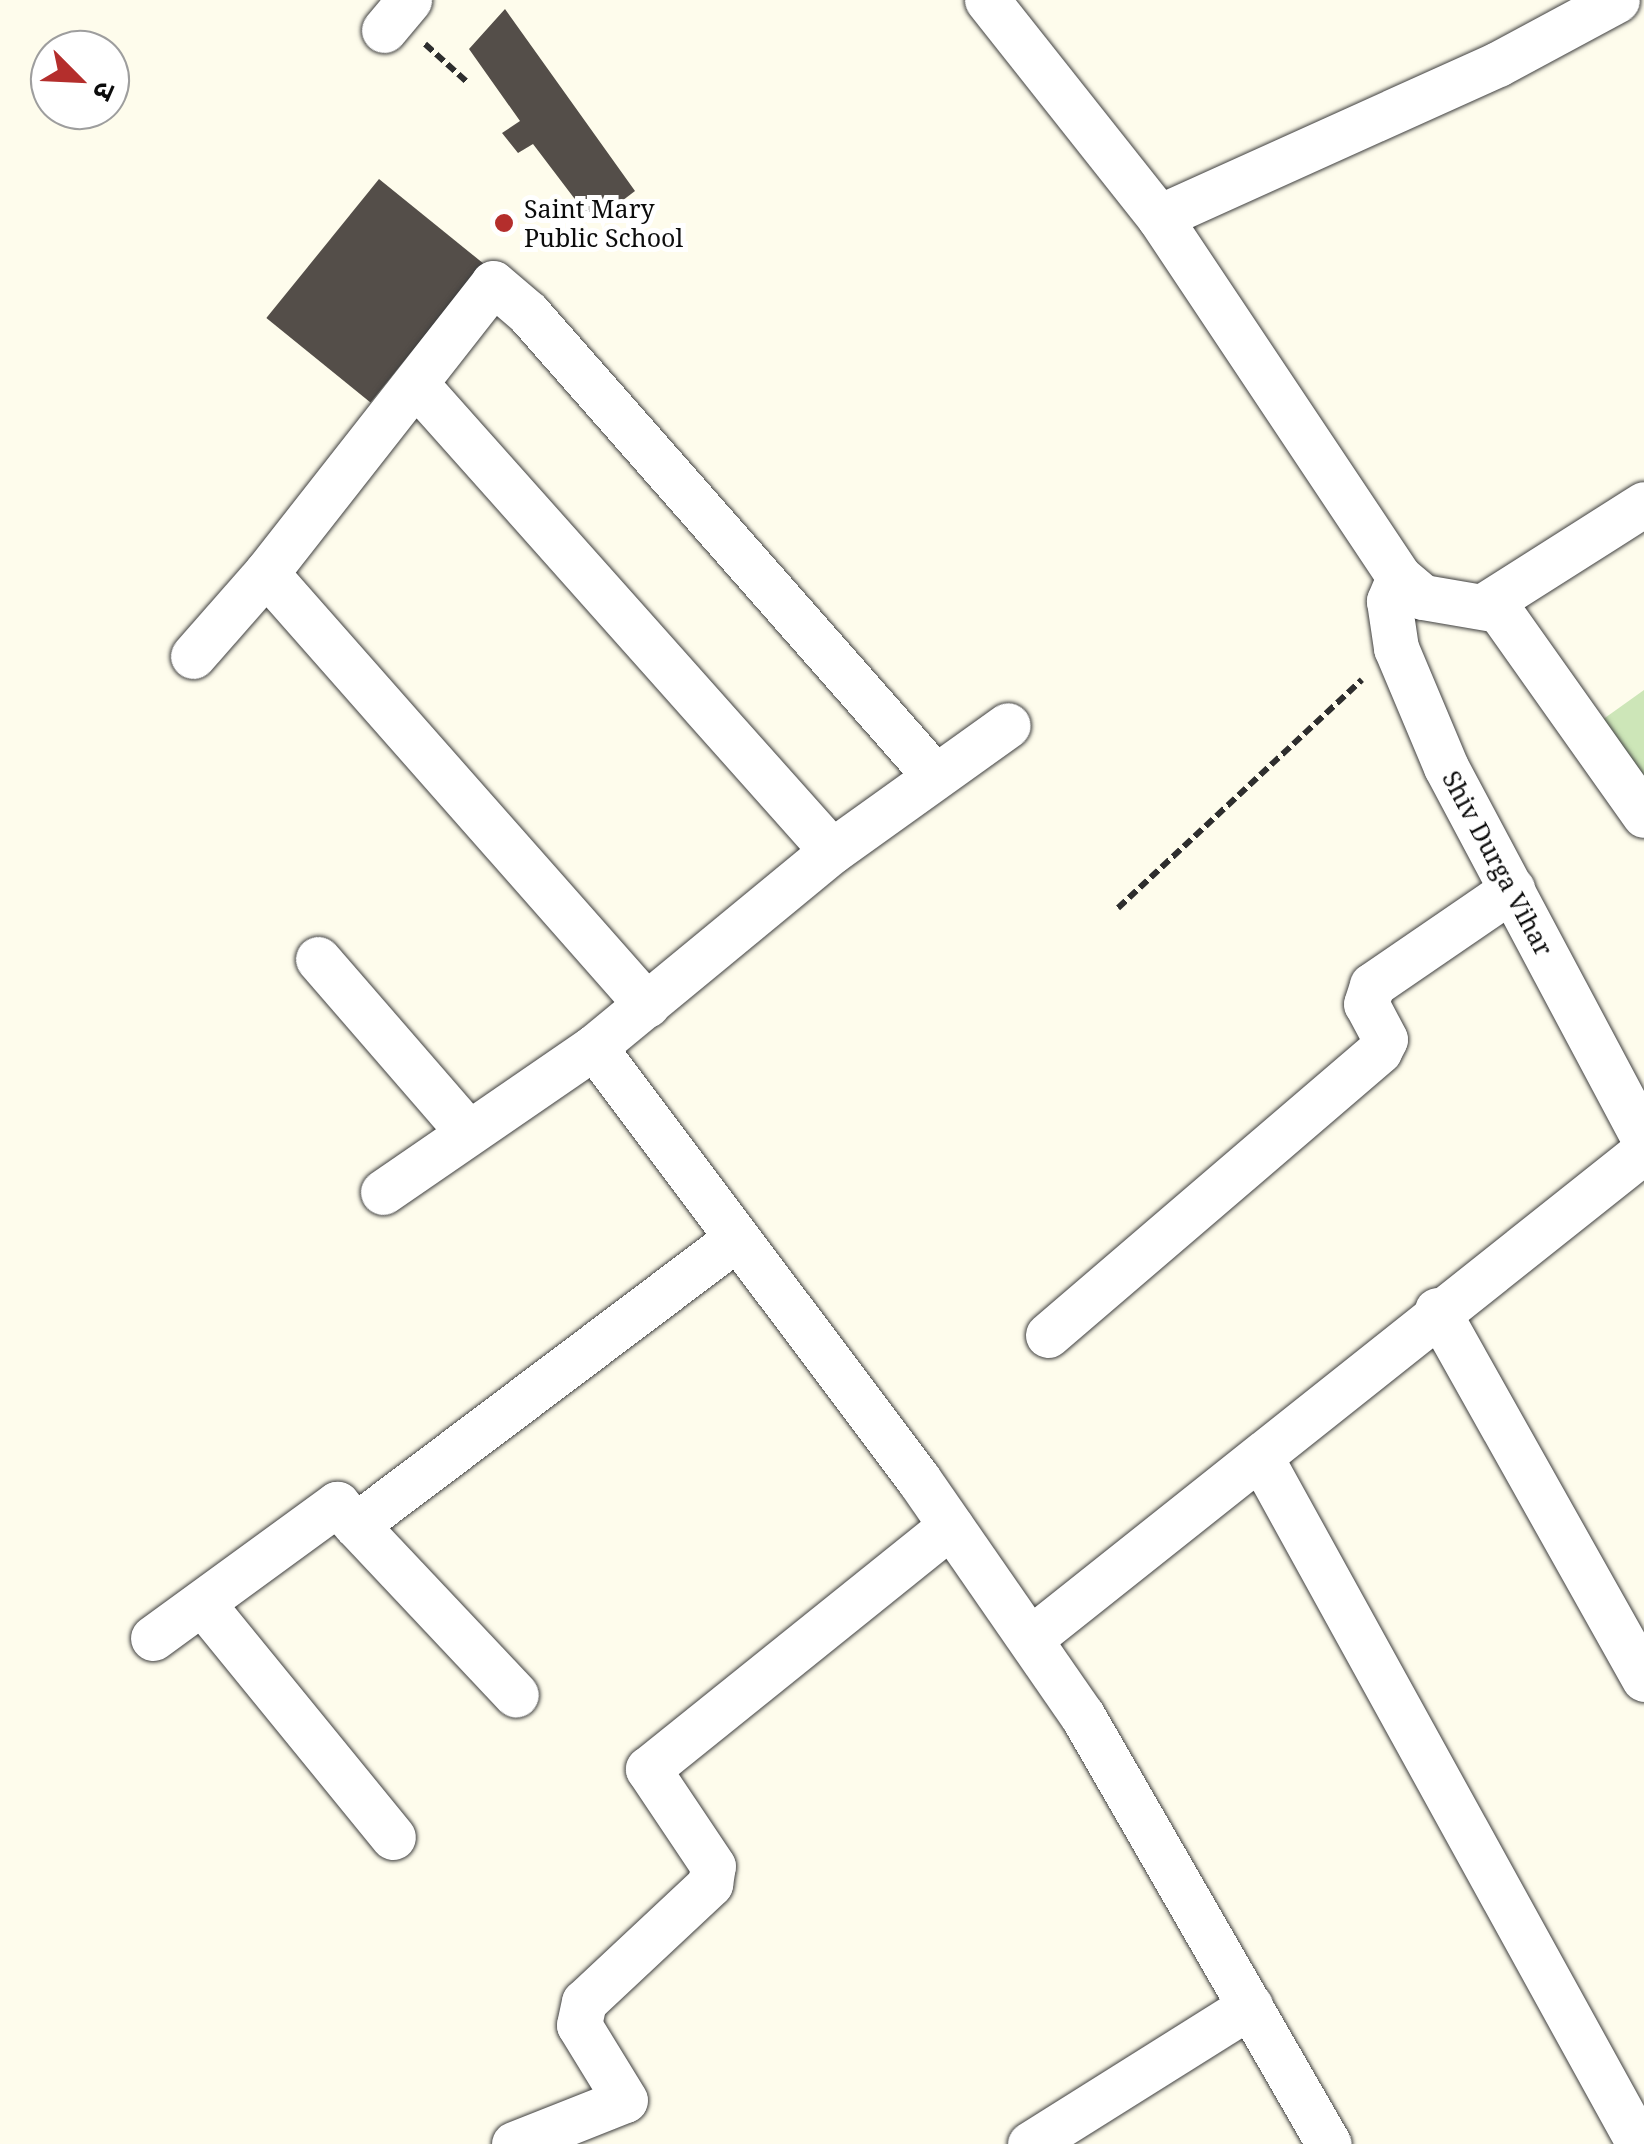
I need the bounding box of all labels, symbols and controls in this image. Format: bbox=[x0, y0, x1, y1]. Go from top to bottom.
north arrow bbox=[30, 30, 130, 130]
text: उ bbox=[85, 76, 126, 107]
place label: Saint Mary Public School bbox=[524, 194, 683, 253]
marker: Saint Mary Public School bbox=[493, 212, 515, 234]
street label: Shiv Durga Vihar bbox=[1437, 766, 1559, 960]

